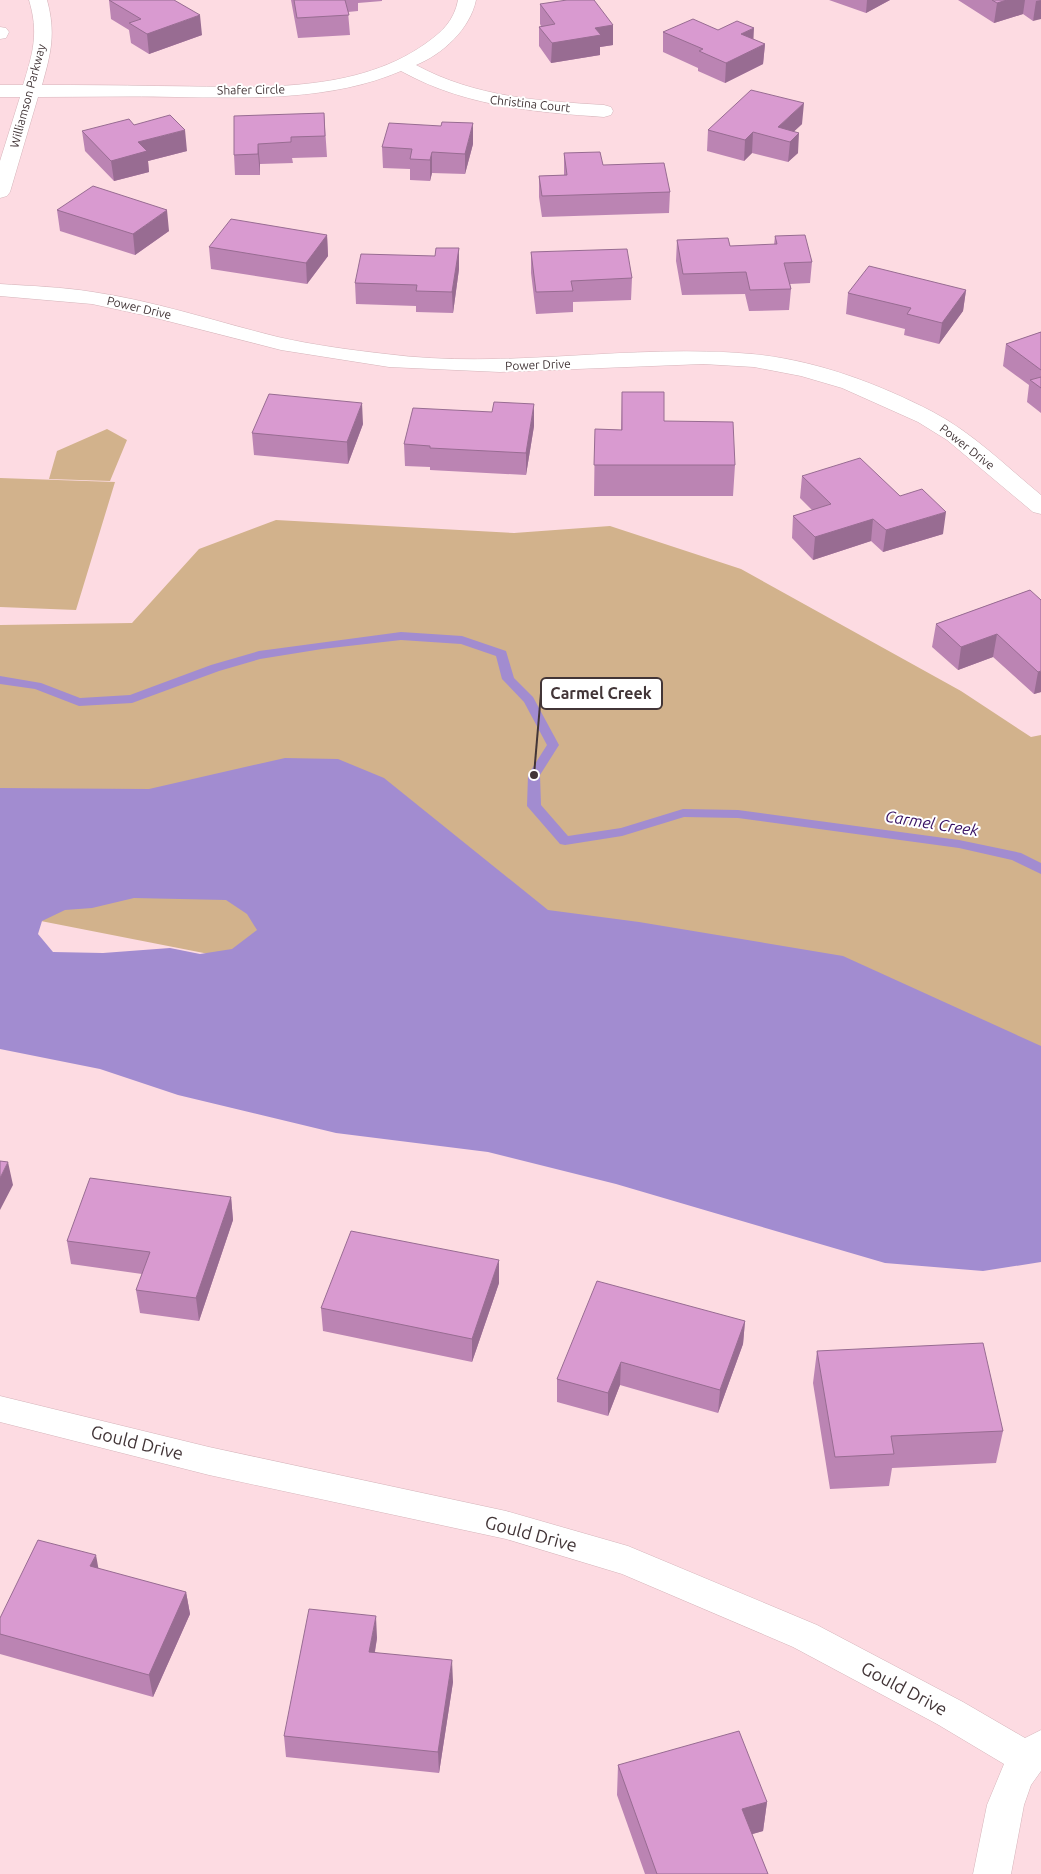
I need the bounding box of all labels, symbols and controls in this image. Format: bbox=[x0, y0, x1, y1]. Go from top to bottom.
street label: Williamson Parkway bbox=[7, 42, 48, 149]
street label: Shafer Circle bbox=[217, 82, 285, 97]
street label: Christina Court bbox=[489, 93, 571, 114]
street label: Power Drive bbox=[106, 294, 173, 321]
street label: Power Drive bbox=[505, 357, 571, 372]
street label: Power Drive bbox=[937, 421, 997, 472]
callout: Carmel Creek bbox=[541, 678, 662, 709]
text: Carmel Creek bbox=[550, 684, 652, 702]
water label: Carmel Creek bbox=[884, 807, 981, 839]
street label: Gould Drive bbox=[89, 1421, 186, 1463]
street label: Gould Drive bbox=[483, 1511, 580, 1555]
street label: Gould Drive bbox=[858, 1657, 951, 1719]

